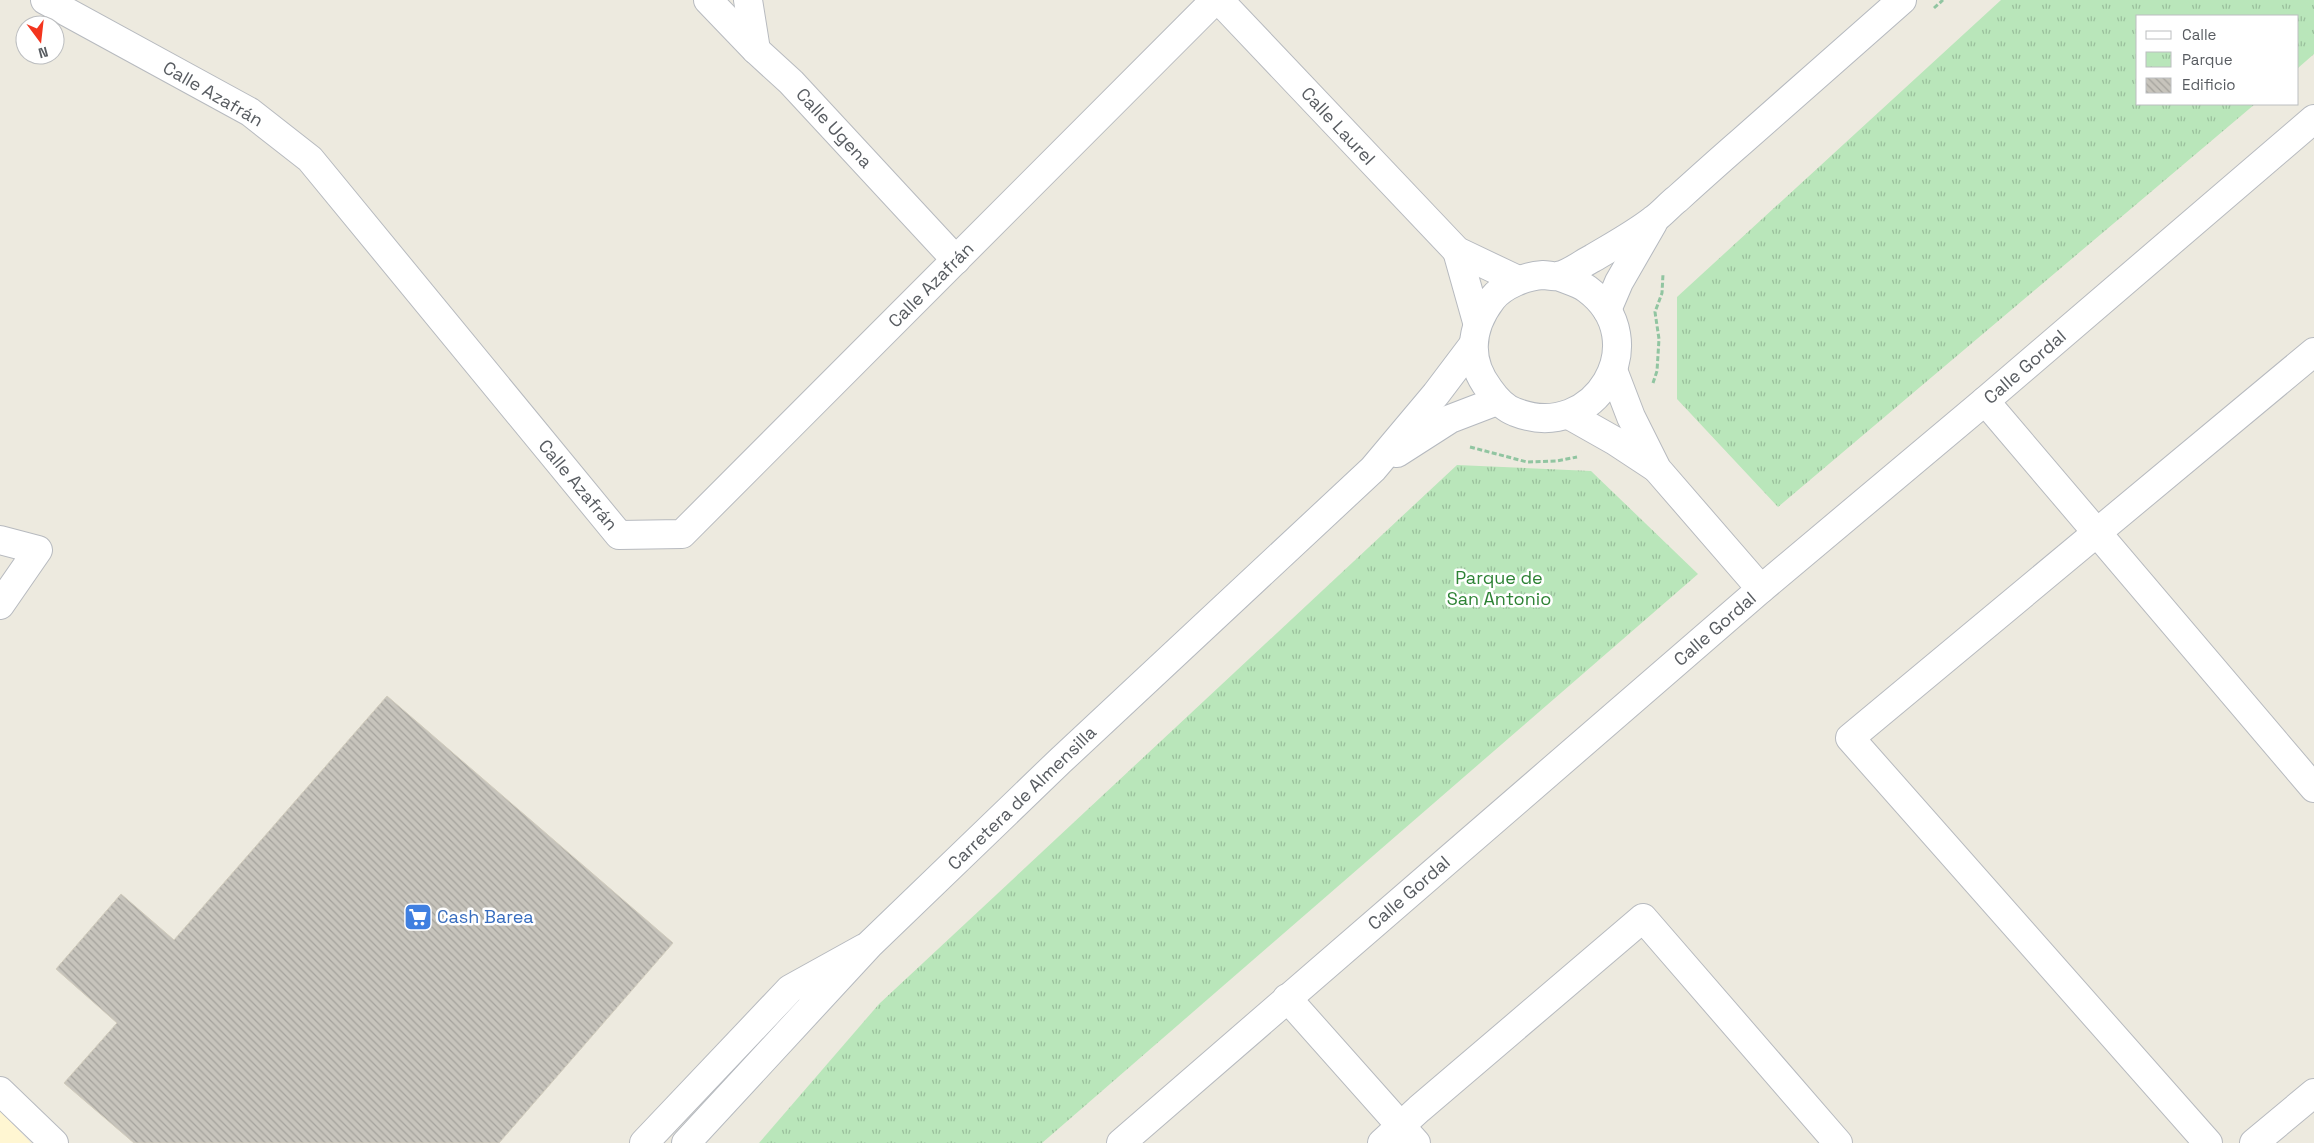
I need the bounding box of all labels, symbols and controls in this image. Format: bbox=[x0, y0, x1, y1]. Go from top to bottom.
north arrow bbox=[15, 15, 65, 65]
legend bbox=[2136, 15, 2299, 105]
text: Calle bbox=[2182, 25, 2217, 44]
text: N bbox=[36, 43, 50, 62]
text: Parque bbox=[2182, 50, 2233, 69]
street label: Calle Azafrán bbox=[159, 56, 268, 132]
text: Edificio bbox=[2182, 75, 2236, 94]
street label: Calle Laurel bbox=[1296, 82, 1380, 170]
street label: Calle Ugena bbox=[791, 83, 877, 173]
street label: Calle Azafrán bbox=[883, 237, 978, 332]
street label: Calle Gordal bbox=[1979, 325, 2071, 409]
street label: Calle Azafrán bbox=[534, 434, 623, 535]
park label: Parque de San Antonio bbox=[1447, 566, 1551, 610]
street label: Calle Gordal bbox=[1669, 587, 1761, 671]
street label: Carretera de Almensilla bbox=[942, 721, 1101, 875]
street label: Calle Gordal bbox=[1363, 851, 1455, 935]
supermarket icon: Cash Barea bbox=[403, 902, 433, 932]
place label: Cash Barea bbox=[437, 905, 534, 928]

